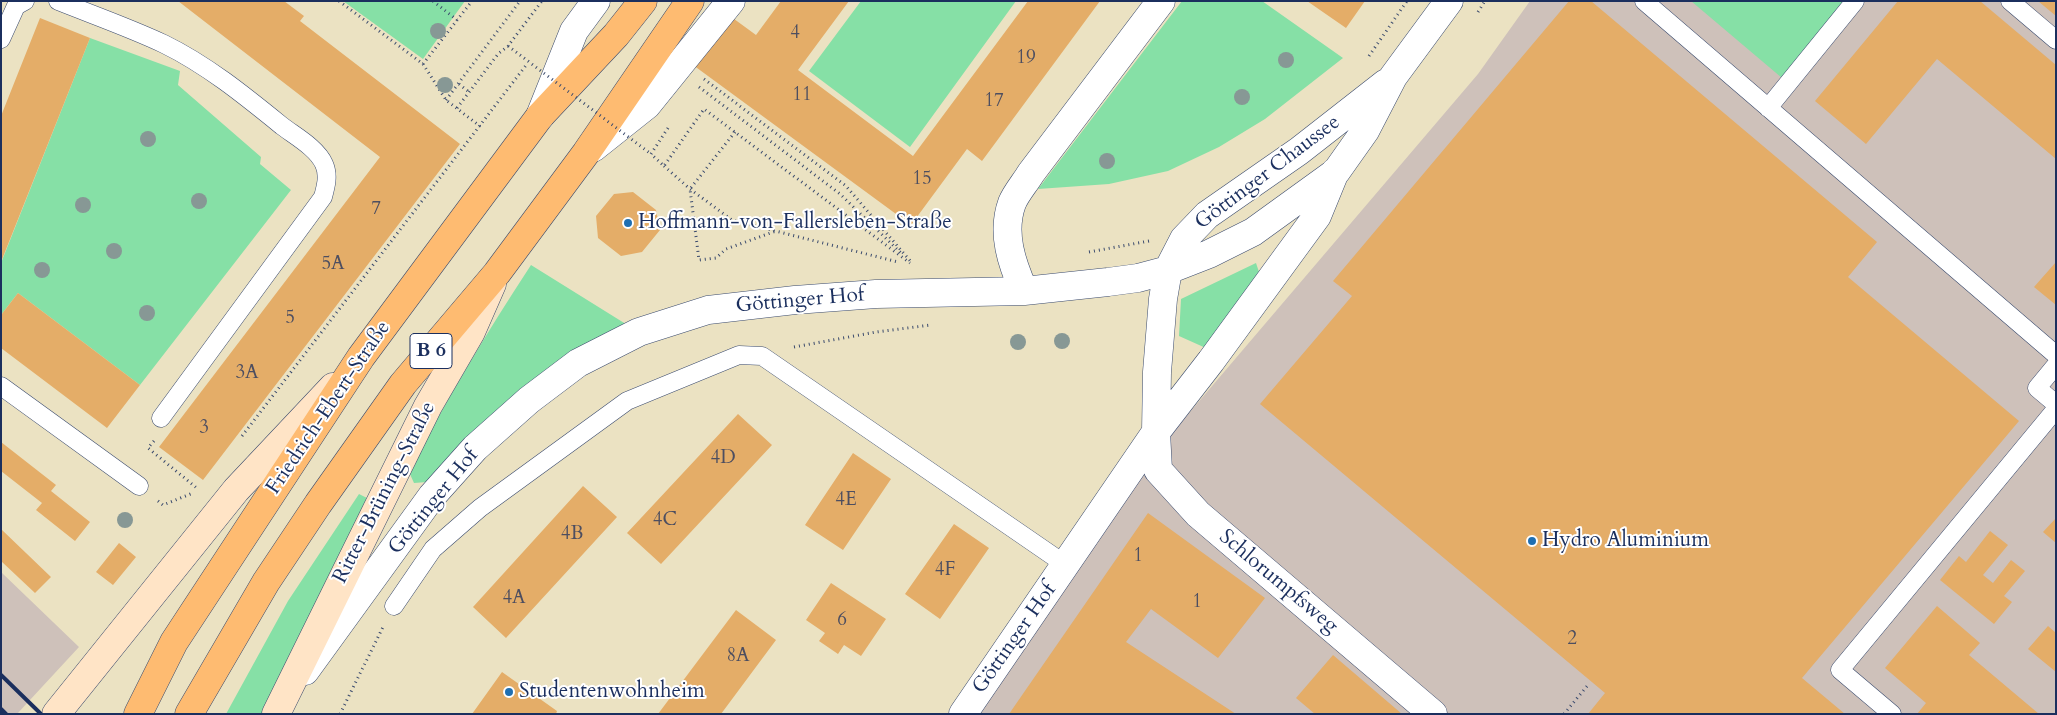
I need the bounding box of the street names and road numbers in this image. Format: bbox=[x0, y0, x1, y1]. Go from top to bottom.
street label: Göttinger Chaussee bbox=[1191, 110, 1345, 236]
street label: Göttinger Hof bbox=[735, 283, 865, 319]
street label: Friedrich-Ebert-Straße bbox=[262, 317, 396, 499]
road number: B 6 bbox=[410, 334, 452, 368]
street label: Ritter-Brüning-Straße bbox=[328, 398, 442, 588]
street label: Göttinger Hof bbox=[384, 444, 484, 560]
street label: Schlorumpfsweg bbox=[1213, 525, 1343, 639]
street label: Göttinger Hof bbox=[968, 579, 1062, 699]

